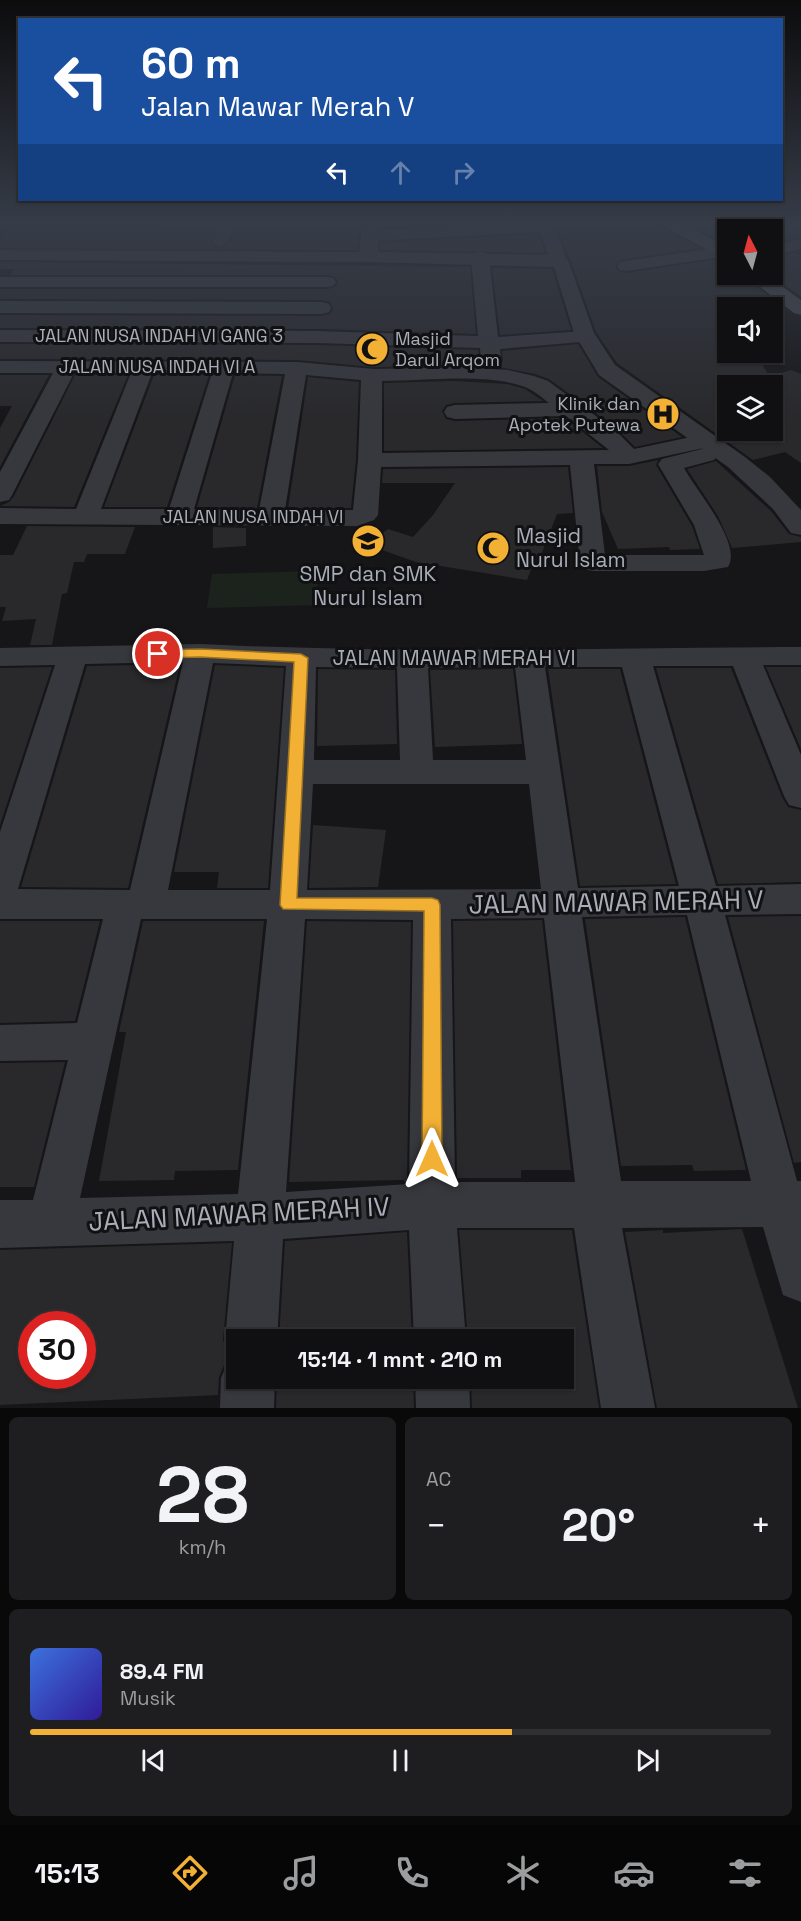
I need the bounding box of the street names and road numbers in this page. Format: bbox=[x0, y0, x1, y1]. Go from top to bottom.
street label: JALAN NUSA INDAH VI GANG 3 bbox=[35, 324, 283, 347]
street label: JALAN NUSA INDAH VI A bbox=[59, 355, 255, 378]
street label: JALAN NUSA INDAH VI bbox=[162, 505, 344, 528]
street label: JALAN MAWAR MERAH VI bbox=[332, 644, 576, 671]
street label: JALAN MAWAR MERAH V bbox=[468, 882, 764, 922]
street label: JALAN MAWAR MERAH IV bbox=[88, 1189, 390, 1239]

